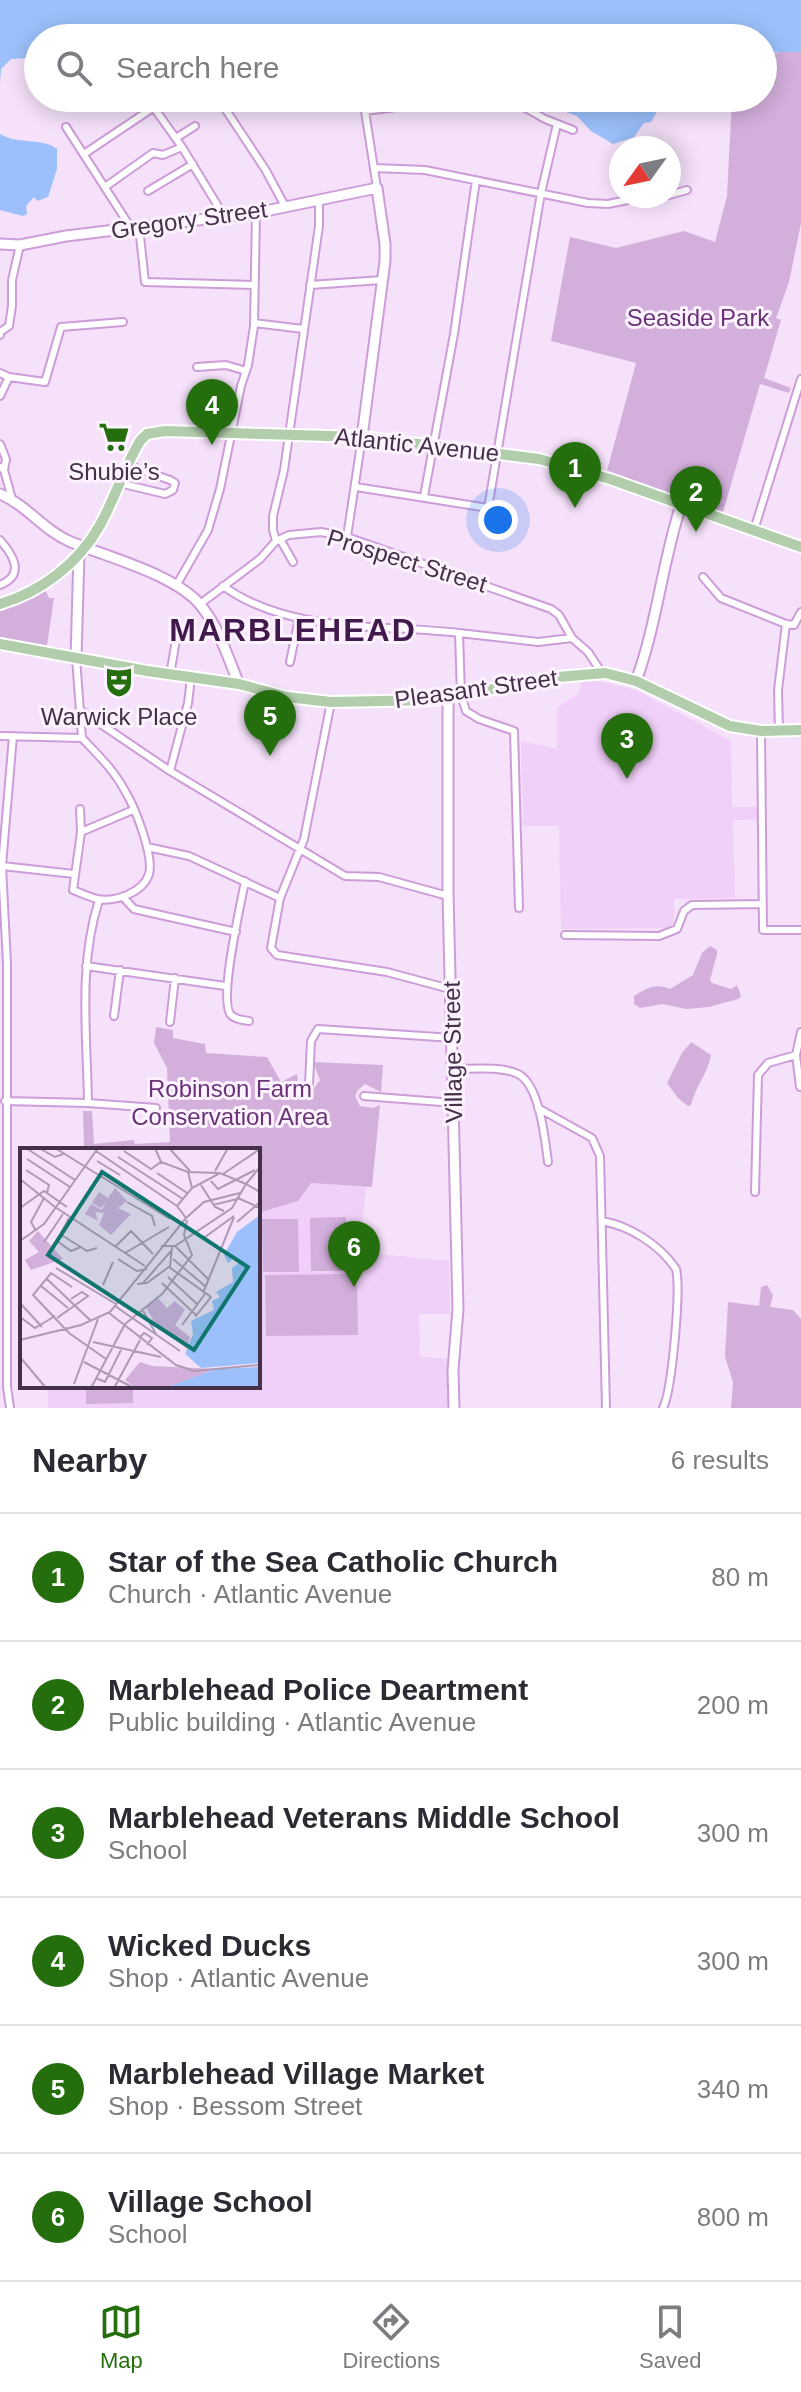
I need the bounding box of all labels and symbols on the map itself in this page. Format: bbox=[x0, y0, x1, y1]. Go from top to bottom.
north arrow bbox=[609, 136, 681, 208]
street label: Gregory Street bbox=[109, 195, 269, 244]
park label: Seaside Park bbox=[627, 304, 770, 331]
pin: 4 bbox=[186, 379, 238, 445]
supermarket icon: Shubie’s bbox=[97, 420, 131, 454]
street label: Atlantic Avenue bbox=[334, 422, 501, 467]
pin: 1 bbox=[549, 442, 601, 508]
place label: Shubie’s bbox=[68, 458, 160, 485]
pin: 2 bbox=[670, 466, 722, 532]
your location bbox=[478, 500, 518, 540]
street label: Prospect Street bbox=[324, 523, 490, 598]
district label: MARBLEHEAD bbox=[169, 612, 417, 648]
street label: Pleasant Street bbox=[393, 664, 559, 713]
theatre icon: Warwick Place bbox=[102, 665, 136, 699]
pin: 5 bbox=[244, 690, 296, 756]
place label: Warwick Place bbox=[41, 703, 197, 730]
pin: 3 bbox=[601, 713, 653, 779]
street label: Village Street bbox=[438, 980, 467, 1123]
park label: Robinson Farm Conservation Area bbox=[131, 1075, 329, 1130]
inset map bbox=[20, 1148, 260, 1388]
pin: 6 bbox=[328, 1221, 380, 1287]

